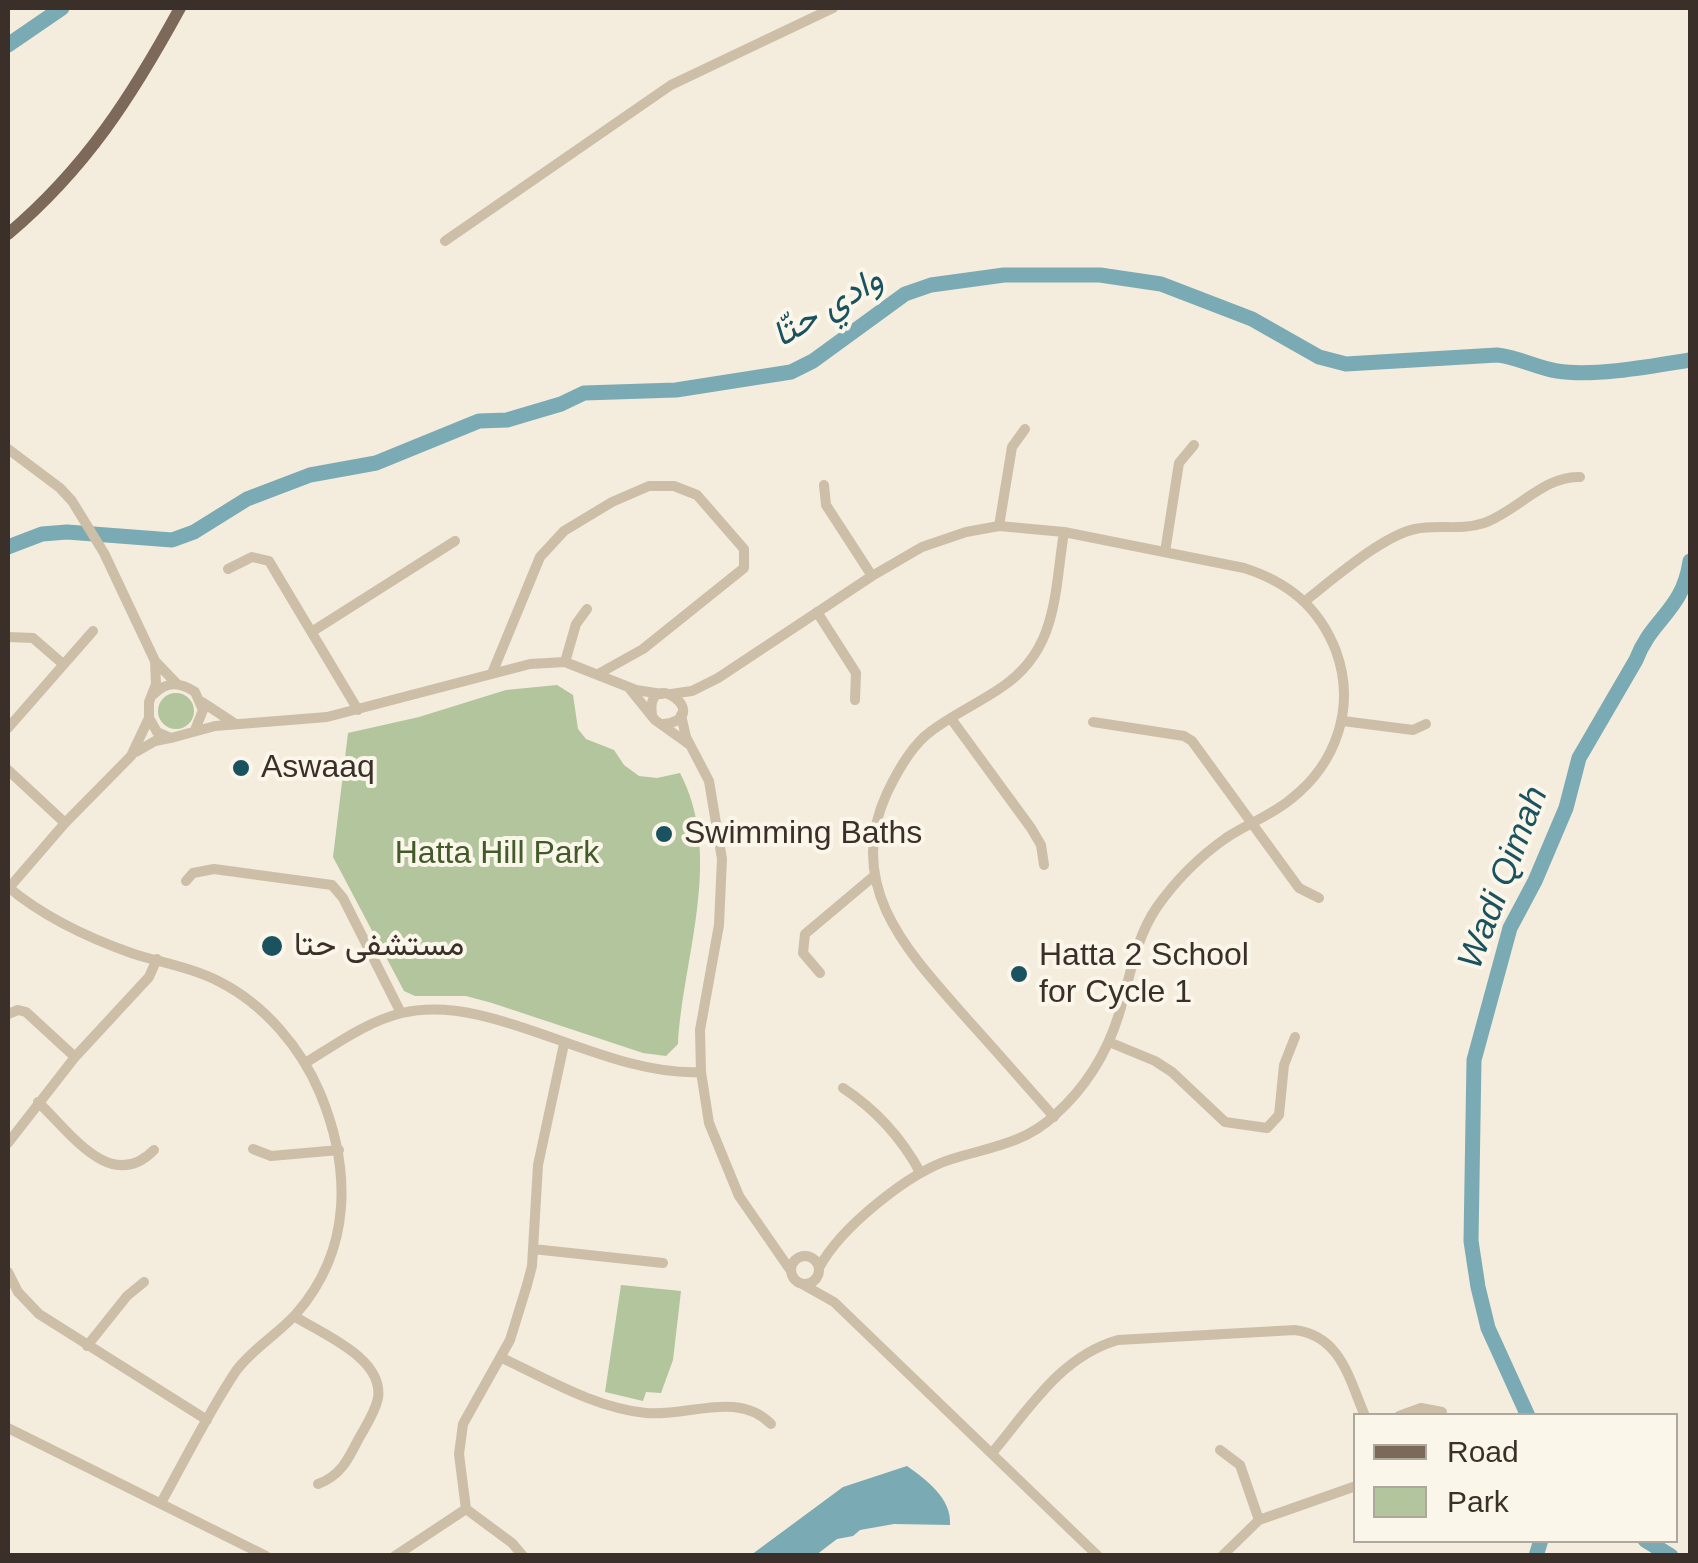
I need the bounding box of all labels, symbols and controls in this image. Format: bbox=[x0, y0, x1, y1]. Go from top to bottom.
water label: وادي حتّا bbox=[765, 259, 891, 357]
place label: Aswaaq bbox=[261, 749, 375, 787]
marker: Aswaaq bbox=[230, 757, 252, 779]
water label: Wadi Qimah bbox=[1450, 781, 1558, 975]
place label: Swimming Baths bbox=[684, 815, 922, 853]
marker: Swimming Baths bbox=[653, 823, 675, 845]
park label: Hatta Hill Park bbox=[395, 835, 599, 873]
place label: مستشفى حتا bbox=[294, 927, 464, 965]
marker: مستشفى حتا bbox=[259, 933, 285, 959]
place label: Hatta 2 School for Cycle 1 bbox=[1039, 937, 1249, 1012]
marker: Hatta 2 School for Cycle 1 bbox=[1008, 963, 1030, 985]
legend bbox=[1353, 1413, 1678, 1543]
text: Road bbox=[1447, 1435, 1519, 1468]
text: Park bbox=[1447, 1485, 1509, 1518]

